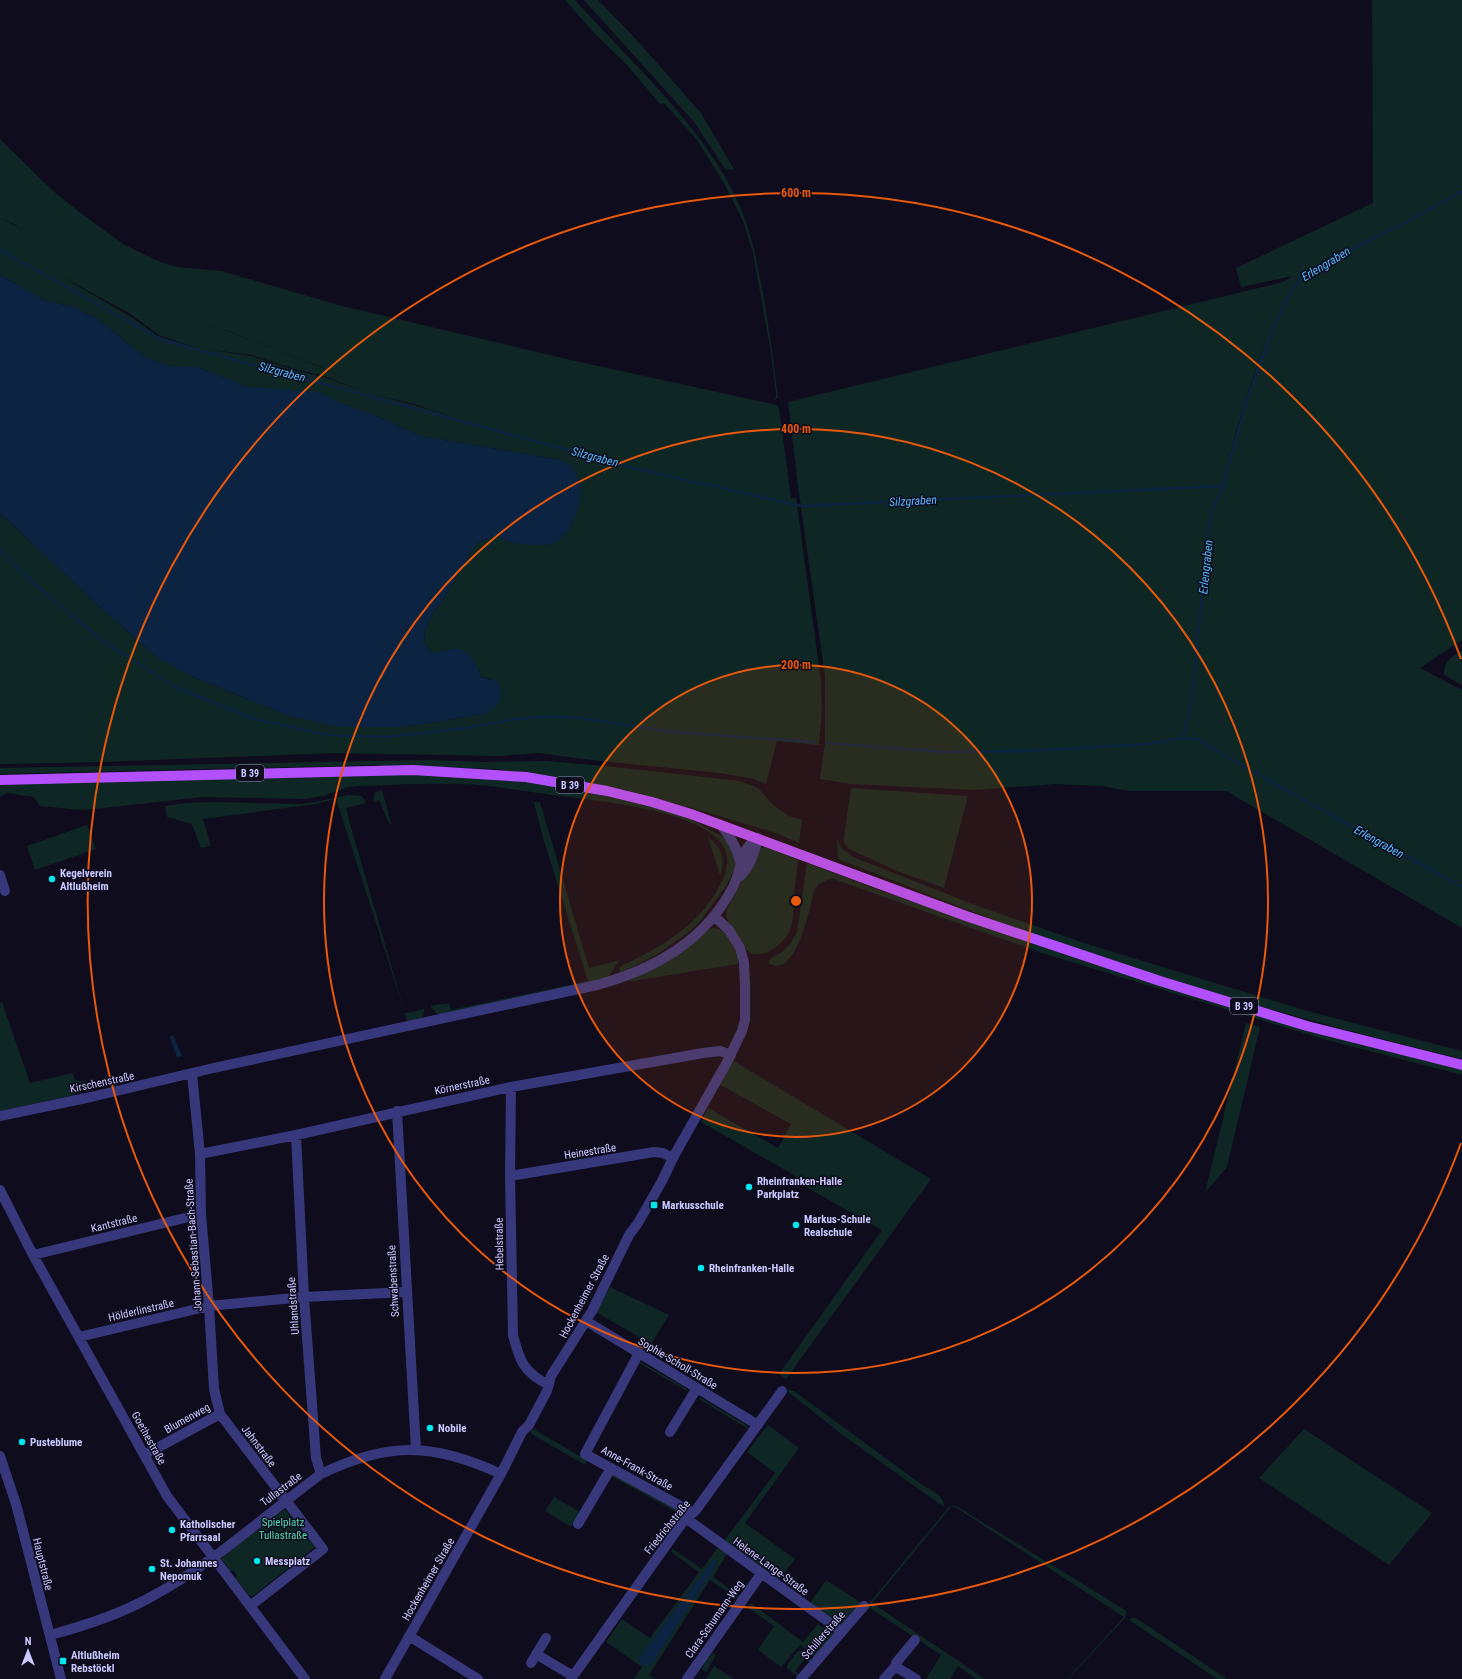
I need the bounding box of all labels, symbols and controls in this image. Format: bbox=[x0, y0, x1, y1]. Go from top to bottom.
text: 600 m bbox=[781, 186, 811, 200]
water label: Erlengraben bbox=[1299, 244, 1353, 284]
water label: Silzgraben bbox=[257, 359, 307, 385]
text: 400 m bbox=[781, 422, 811, 436]
water label: Silzgraben bbox=[570, 444, 620, 470]
water label: Silzgraben bbox=[889, 493, 938, 509]
water label: Erlengraben bbox=[1196, 539, 1216, 595]
text: 200 m bbox=[781, 658, 811, 672]
road number: B 39 bbox=[236, 765, 264, 781]
road number: B 39 bbox=[556, 777, 584, 793]
water label: Erlengraben bbox=[1352, 823, 1407, 862]
place label: Kegelverein Altlußheim bbox=[60, 867, 112, 893]
marker: Kegelverein Altlußheim bbox=[47, 874, 57, 884]
centre of rings bbox=[789, 894, 803, 908]
road number: B 39 bbox=[1230, 998, 1258, 1014]
street label: Kirschenstraße bbox=[69, 1069, 135, 1096]
street label: Körnerstraße bbox=[433, 1073, 491, 1098]
street label: Heinestraße bbox=[563, 1141, 617, 1162]
place label: Rheinfranken-Halle Parkplatz bbox=[757, 1175, 842, 1201]
street label: Johann-Sebastian-Bach-Straße bbox=[182, 1178, 205, 1312]
marker: Rheinfranken-Halle Parkplatz bbox=[744, 1182, 754, 1192]
place label: Markusschule bbox=[662, 1199, 724, 1212]
marker: Markusschule bbox=[649, 1200, 659, 1210]
street label: Kantstraße bbox=[90, 1211, 139, 1236]
place label: Markus-Schule Realschule bbox=[804, 1213, 871, 1239]
street label: Hebelstraße bbox=[493, 1218, 506, 1270]
marker: Markus-Schule Realschule bbox=[791, 1220, 801, 1230]
street label: Schwabenstraße bbox=[385, 1245, 402, 1317]
street label: Hockenheimer Straße bbox=[557, 1252, 612, 1340]
place label: Rheinfranken-Halle bbox=[709, 1262, 794, 1275]
marker: Rheinfranken-Halle bbox=[696, 1263, 706, 1273]
street label: Uhlandstraße bbox=[285, 1277, 302, 1335]
street label: Hölderlinstraße bbox=[107, 1297, 175, 1324]
street label: Sophie-Scholl-Straße bbox=[636, 1335, 720, 1392]
street label: Blumenweg bbox=[162, 1401, 212, 1436]
street label: Goethestraße bbox=[129, 1410, 168, 1467]
place label: Nobile bbox=[438, 1422, 466, 1435]
street label: Jahnstraße bbox=[239, 1423, 278, 1470]
marker: Nobile bbox=[425, 1423, 435, 1433]
place label: Pusteblume bbox=[30, 1436, 82, 1449]
marker: Pusteblume bbox=[17, 1437, 27, 1447]
street label: Anne-Frank-Straße bbox=[599, 1443, 675, 1493]
street label: Tullastraße bbox=[258, 1470, 305, 1509]
street label: Friedrichstraße bbox=[642, 1498, 693, 1557]
park label: Spielplatz Tullastraße bbox=[259, 1516, 307, 1542]
place label: Katholischer Pfarrsaal bbox=[180, 1518, 236, 1544]
marker: Katholischer Pfarrsaal bbox=[167, 1525, 177, 1535]
street label: Helene-Lange-Straße bbox=[730, 1535, 811, 1598]
street label: Hockenheimer Straße bbox=[399, 1536, 457, 1623]
street label: Hauptstraße bbox=[30, 1537, 55, 1592]
place label: Messplatz bbox=[265, 1555, 310, 1568]
marker: Messplatz bbox=[252, 1556, 262, 1566]
place label: St. Johannes Nepomuk bbox=[160, 1557, 218, 1583]
marker: St. Johannes Nepomuk bbox=[147, 1564, 157, 1574]
street label: Clara-Schumann-Weg bbox=[683, 1578, 746, 1661]
street label: Schillerstraße bbox=[799, 1609, 848, 1662]
north arrow bbox=[8, 1631, 48, 1671]
text: N bbox=[25, 1635, 32, 1648]
place label: Altlußheim Rebstöckl bbox=[71, 1649, 120, 1675]
marker: Altlußheim Rebstöckl bbox=[58, 1656, 68, 1666]

